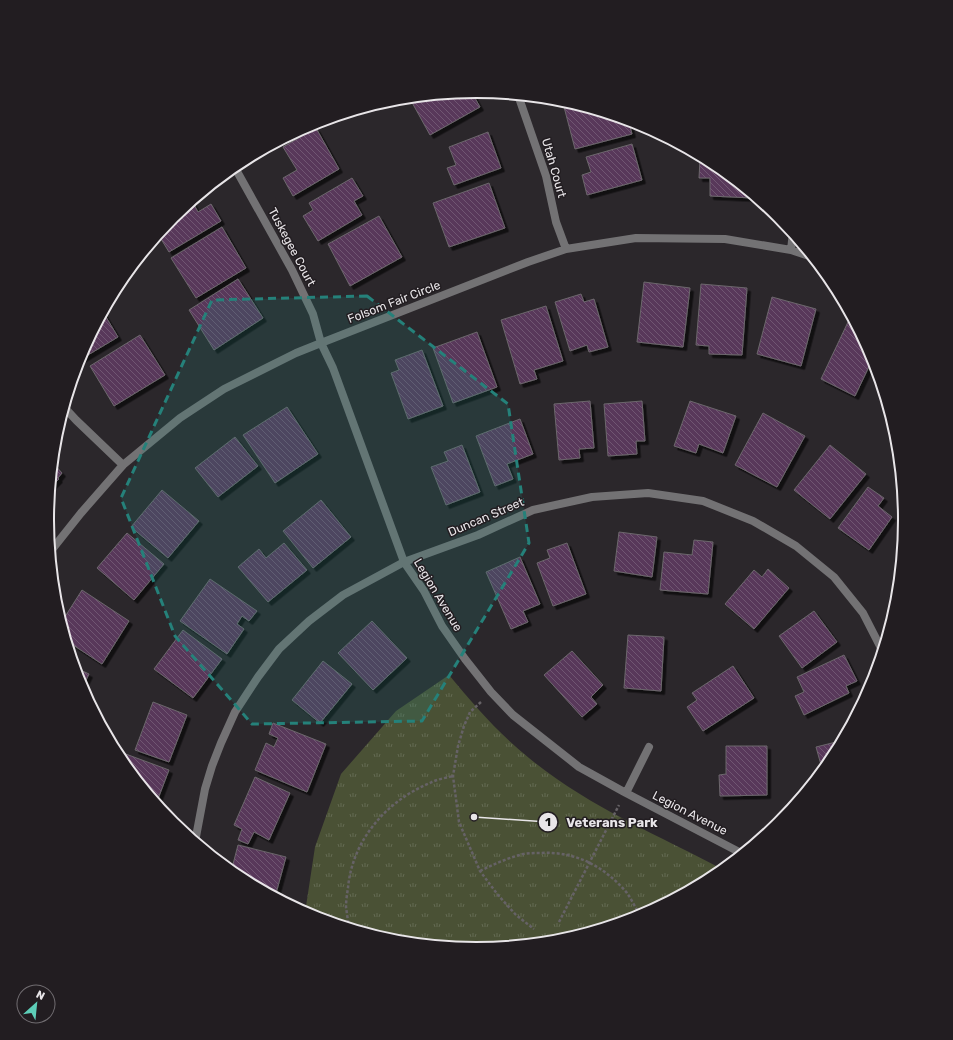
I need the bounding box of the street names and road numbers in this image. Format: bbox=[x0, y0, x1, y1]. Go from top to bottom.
street label: Utah Court bbox=[539, 137, 569, 200]
street label: Tuskegee Court bbox=[265, 205, 319, 289]
street label: Folsom Fair Circle bbox=[346, 278, 443, 326]
street label: Duncan Street bbox=[446, 495, 526, 539]
street label: Legion Avenue bbox=[411, 556, 465, 634]
street label: Legion Avenue bbox=[650, 788, 730, 838]

